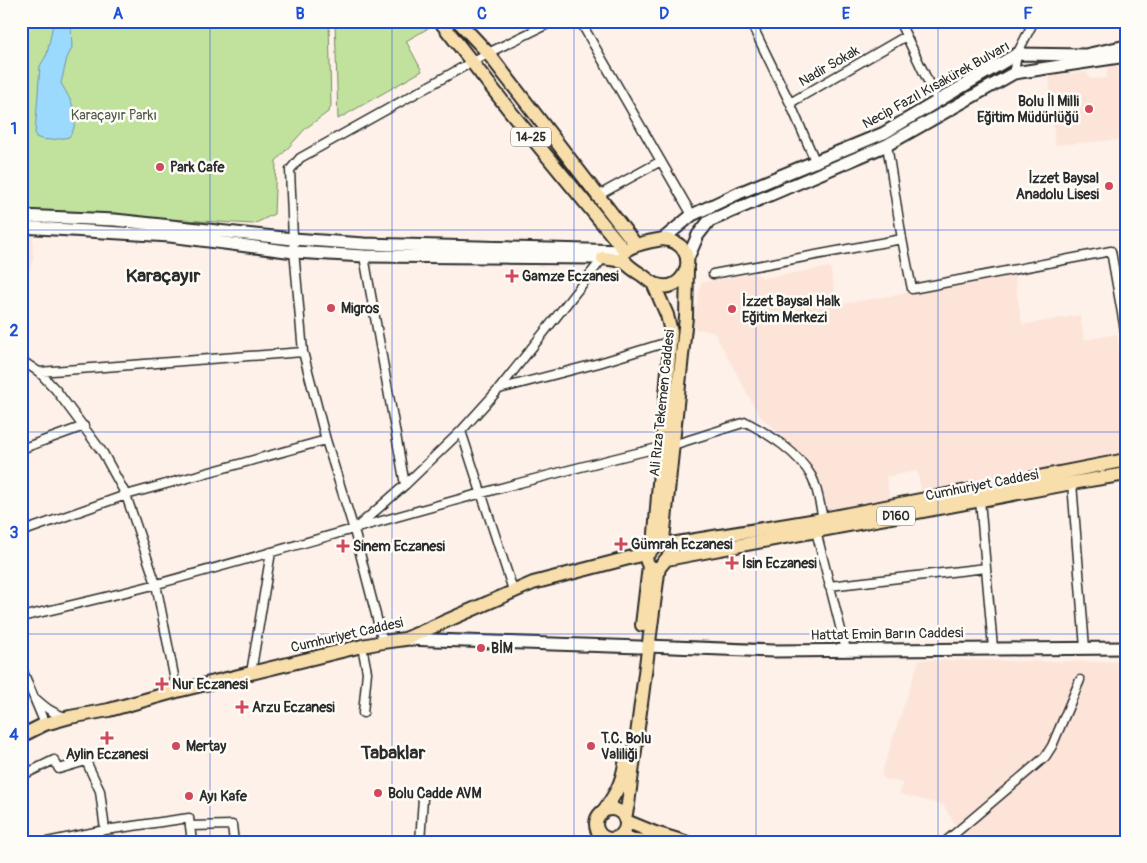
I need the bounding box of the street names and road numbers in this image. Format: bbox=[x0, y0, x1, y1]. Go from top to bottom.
street label: Necip Fazıl Kısakürek Bulvarı bbox=[859, 37, 1013, 133]
street label: Nadir Sokak bbox=[796, 42, 862, 90]
road number: 14-25 bbox=[511, 128, 551, 146]
street label: Ali Rıza Tekemen Caddesi bbox=[646, 328, 678, 477]
street label: Cumhuriyet Caddesi bbox=[924, 466, 1041, 504]
road number: D160 bbox=[877, 506, 915, 526]
street label: Cumhuriyet Caddesi bbox=[289, 614, 405, 656]
street label: Hattat Emin Barın Caddesi bbox=[810, 624, 964, 644]

